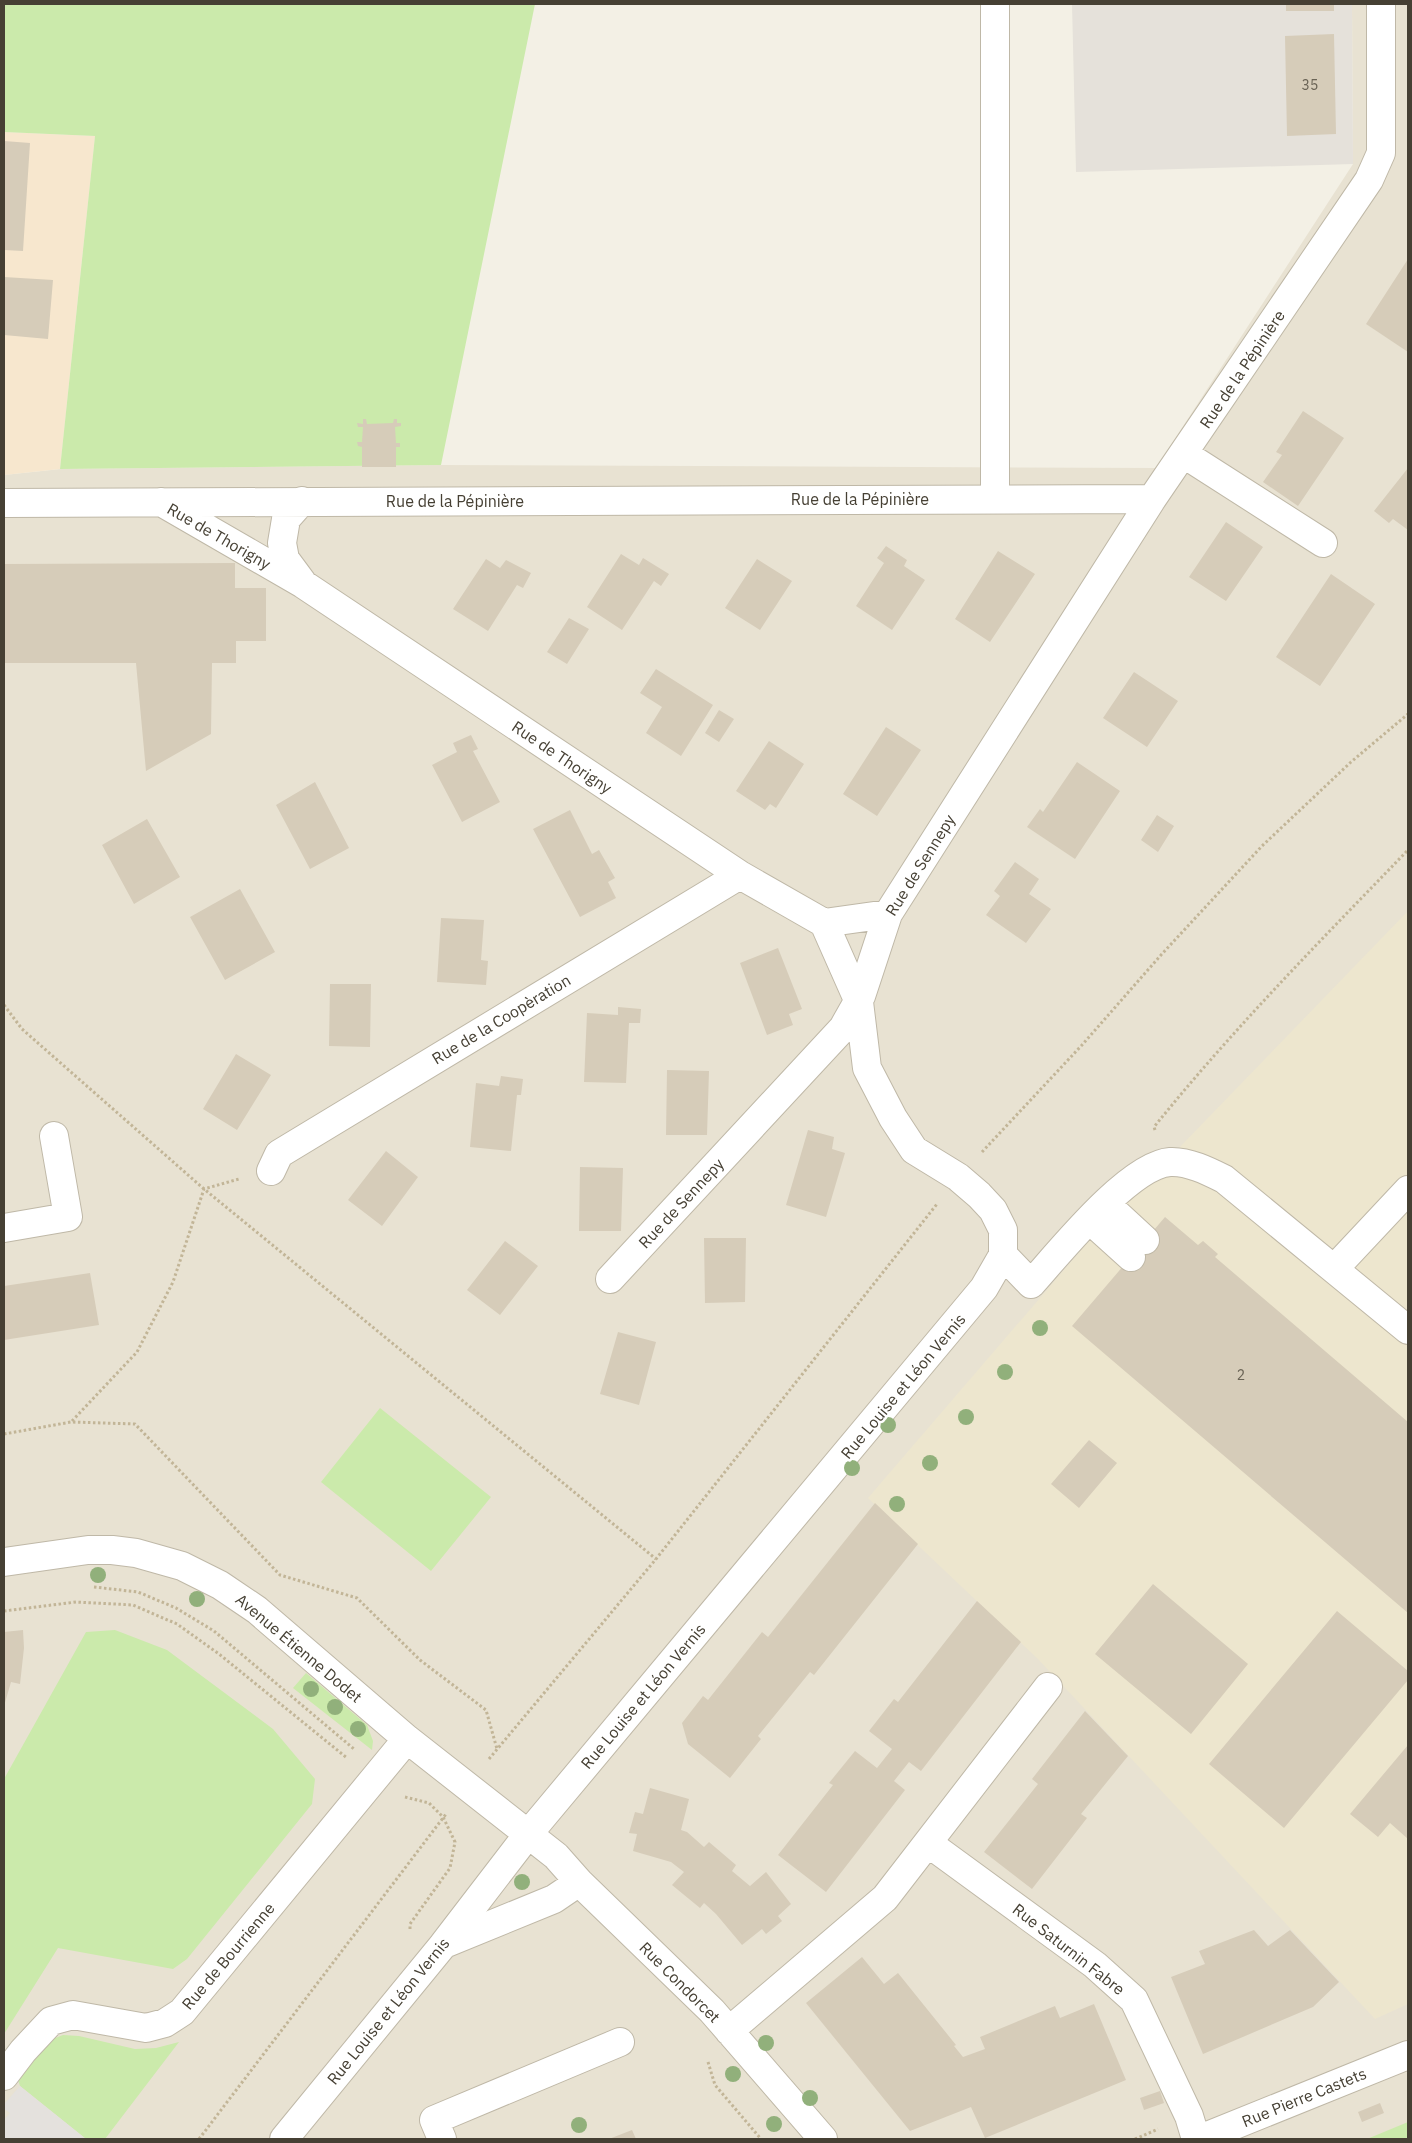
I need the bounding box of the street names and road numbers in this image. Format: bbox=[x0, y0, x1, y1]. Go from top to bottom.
street label: Rue de la Pépinière bbox=[1195, 306, 1289, 432]
street label: Rue de la Pépinière bbox=[791, 489, 929, 509]
street label: Rue de la Pépinière bbox=[386, 491, 524, 511]
street label: Rue de Thorigny bbox=[164, 498, 274, 574]
street label: Rue de Thorigny bbox=[508, 716, 616, 798]
street label: Rue de Sennepy bbox=[881, 811, 959, 919]
street label: Rue de la Coopèration bbox=[428, 970, 574, 1068]
street label: Rue de Sennepy bbox=[634, 1154, 728, 1252]
street label: Rue Louise et Léon Vernis bbox=[836, 1309, 970, 1463]
street label: Avenue Étienne Dodet bbox=[232, 1588, 367, 1707]
street label: Rue Louise et Léon Vernis bbox=[576, 1619, 710, 1773]
street label: Rue de Bourrienne bbox=[177, 1898, 279, 2014]
street label: Rue Saturnin Fabre bbox=[1009, 1899, 1129, 1999]
street label: Rue Louise et Léon Vernis bbox=[322, 1933, 454, 2089]
street label: Rue Condorcet bbox=[635, 1937, 725, 2027]
street label: Rue Pierre Castets bbox=[1239, 2063, 1369, 2131]

